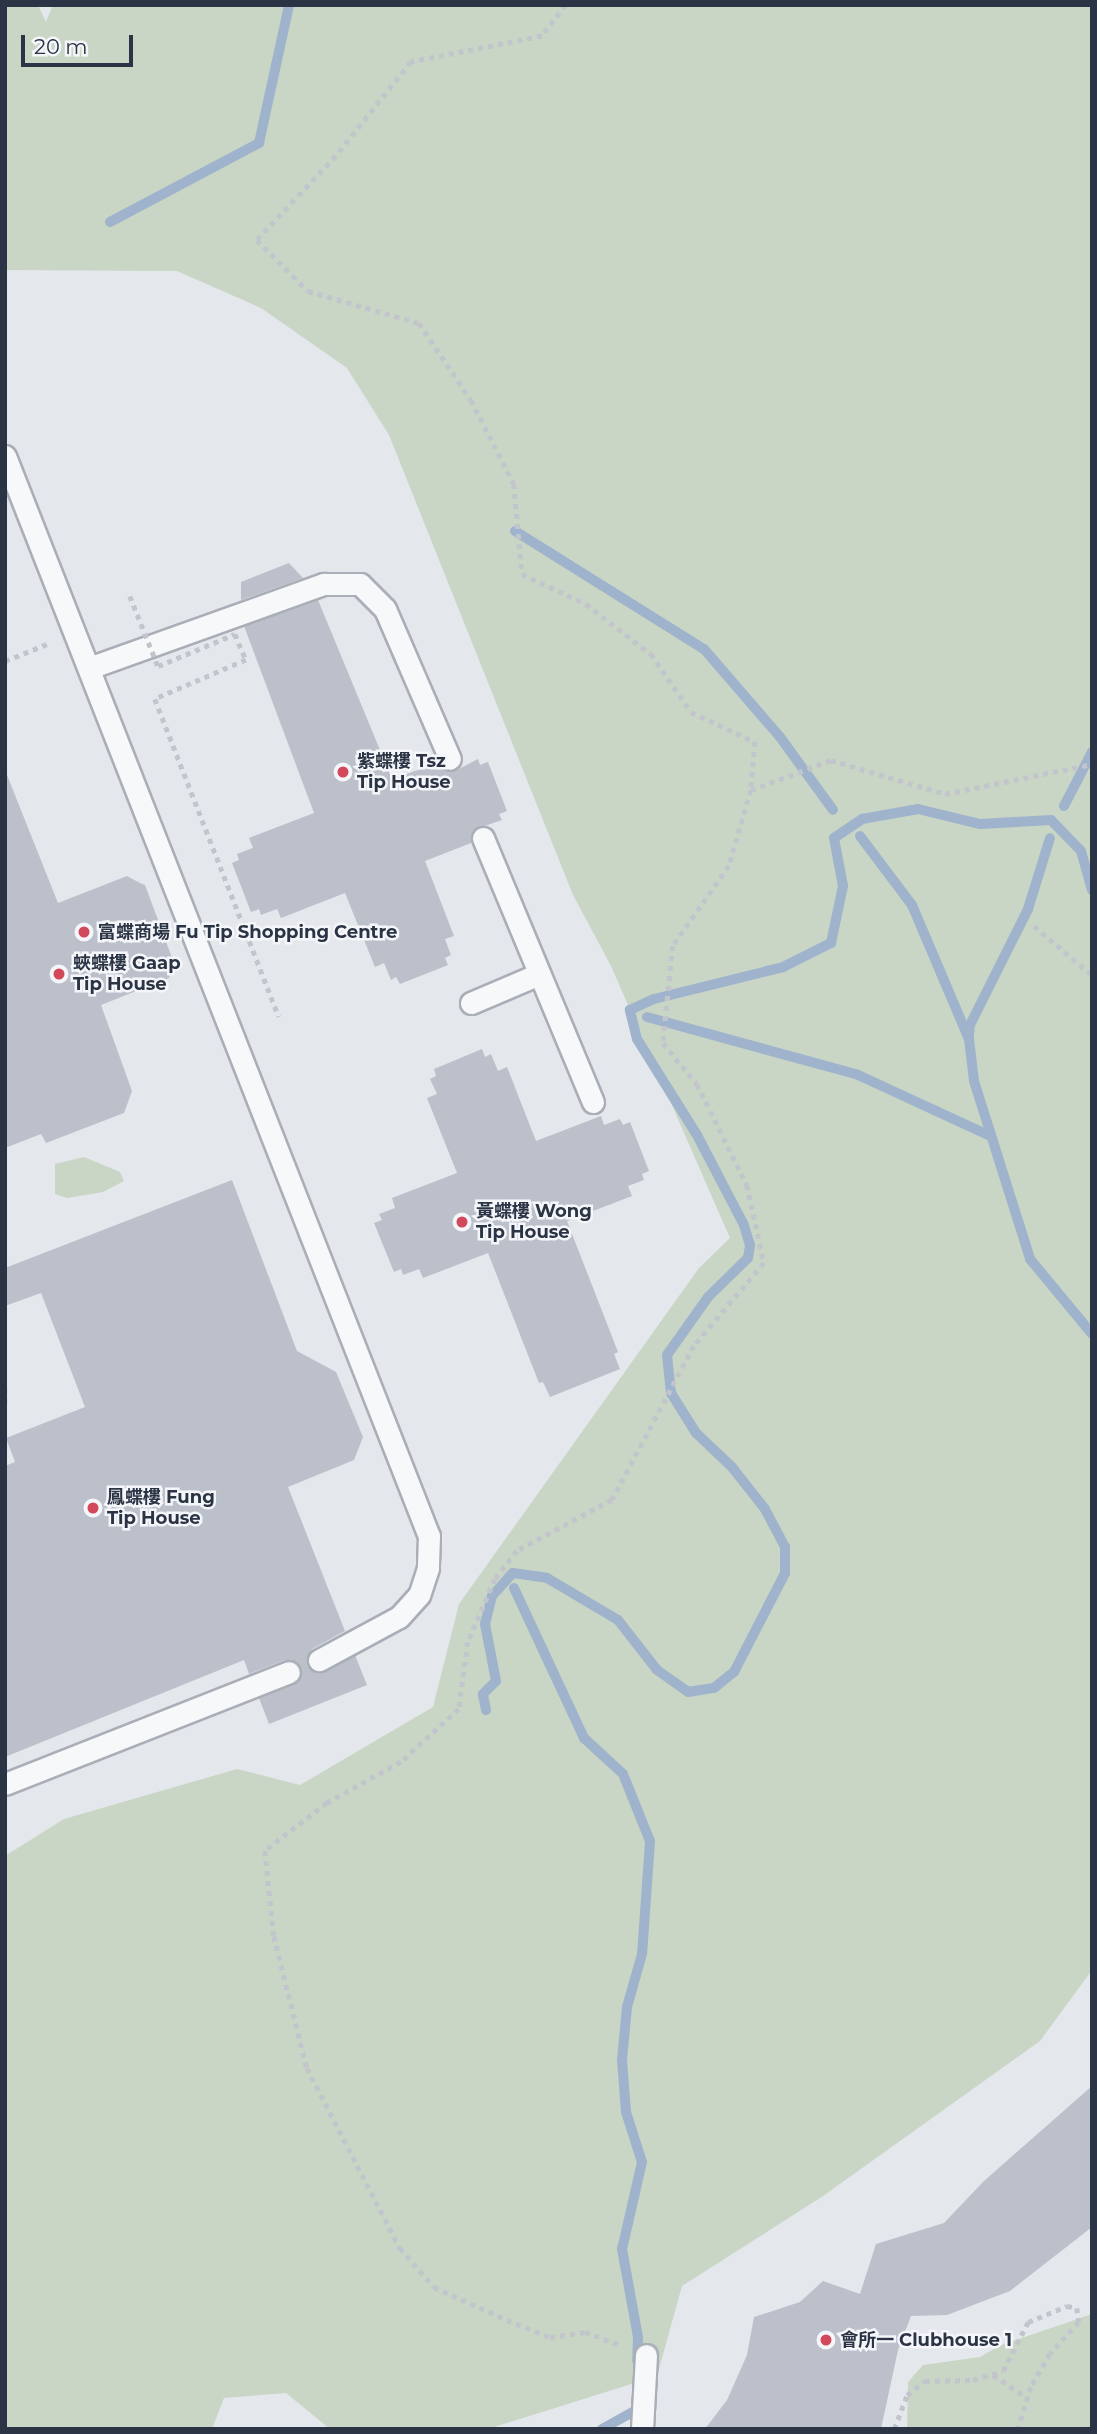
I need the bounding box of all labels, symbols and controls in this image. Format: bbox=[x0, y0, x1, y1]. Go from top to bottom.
scale bar bbox=[24, 21, 136, 65]
text: 20 m bbox=[34, 34, 88, 59]
place label: 紫蝶樓 Tsz Tip House bbox=[357, 751, 451, 794]
marker: 紫蝶樓 Tsz Tip House bbox=[335, 764, 351, 780]
place label: 富蝶商場 Fu Tip Shopping Centre bbox=[98, 921, 397, 943]
marker: 富蝶商場 Fu Tip Shopping Centre bbox=[76, 924, 92, 940]
place label: 蛺蝶樓 Gaap Tip House bbox=[73, 953, 181, 996]
marker: 蛺蝶樓 Gaap Tip House bbox=[51, 966, 67, 982]
place label: 黃蝶樓 Wong Tip House bbox=[476, 1201, 592, 1244]
marker: 黃蝶樓 Wong Tip House bbox=[454, 1214, 470, 1230]
place label: 鳳蝶樓 Fung Tip House bbox=[107, 1487, 215, 1530]
marker: 鳳蝶樓 Fung Tip House bbox=[85, 1500, 101, 1516]
place label: 會所一 Clubhouse 1 bbox=[840, 2329, 1012, 2351]
marker: 會所一 Clubhouse 1 bbox=[818, 2332, 834, 2348]

